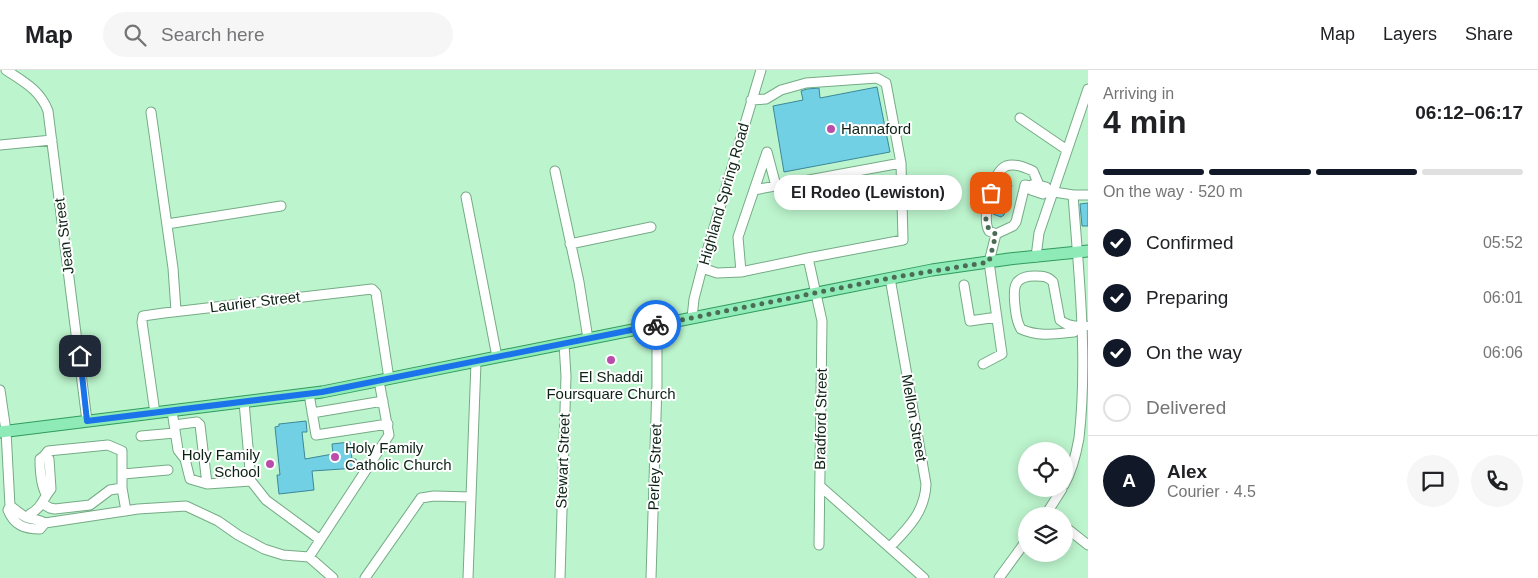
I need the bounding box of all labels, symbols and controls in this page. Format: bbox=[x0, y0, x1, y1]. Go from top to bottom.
search box bbox=[103, 12, 453, 57]
text: Map bbox=[25, 21, 73, 48]
icon: search bbox=[121, 21, 149, 49]
text: Search here bbox=[161, 24, 265, 45]
text: Map bbox=[1320, 24, 1355, 44]
text: Layers bbox=[1383, 24, 1437, 44]
text: Share bbox=[1465, 24, 1513, 44]
text: Arriving in bbox=[1103, 85, 1174, 102]
text: 06:12–06:17 bbox=[1415, 102, 1523, 123]
text: 4 min bbox=[1103, 104, 1187, 140]
place label: Hannaford bbox=[841, 120, 911, 137]
street label: Highland Spring Road bbox=[695, 121, 752, 267]
marker: Hannaford bbox=[825, 123, 837, 135]
pin bbox=[970, 172, 1012, 214]
callout: El Rodeo (Lewiston) bbox=[774, 176, 961, 210]
icon: bag bbox=[977, 179, 1005, 207]
text: On the way · 520 m bbox=[1103, 183, 1243, 200]
text: El Rodeo (Lewiston) bbox=[791, 184, 945, 201]
street label: Jean Street bbox=[50, 196, 77, 275]
icon: check bbox=[1103, 229, 1131, 257]
text: Confirmed bbox=[1146, 232, 1234, 253]
text: 05:52 bbox=[1483, 234, 1523, 251]
icon: check bbox=[1103, 284, 1131, 312]
street label: Laurier Street bbox=[209, 287, 302, 315]
text: Preparing bbox=[1146, 287, 1228, 308]
text: 06:01 bbox=[1483, 289, 1523, 306]
courier bbox=[631, 300, 681, 350]
icon: bike bbox=[642, 311, 670, 339]
pin bbox=[59, 335, 101, 377]
icon: check bbox=[1103, 339, 1131, 367]
icon: home bbox=[66, 342, 94, 370]
text: On the way bbox=[1146, 342, 1242, 363]
text: 06:06 bbox=[1483, 344, 1523, 361]
marker: El Shaddi Foursquare Church bbox=[605, 354, 617, 366]
street label: Bradford Street bbox=[811, 367, 830, 470]
place label: El Shaddi Foursquare Church bbox=[546, 368, 676, 402]
street label: Mellon Street bbox=[898, 373, 931, 464]
text: Delivered bbox=[1146, 397, 1226, 418]
street label: Stewart Street bbox=[552, 412, 573, 509]
street label: Perley Street bbox=[644, 423, 665, 511]
place label: Holy Family Catholic Church bbox=[345, 439, 452, 473]
map controls bbox=[1018, 442, 1073, 562]
button: locate bbox=[1018, 442, 1073, 497]
place label: Holy Family School bbox=[182, 446, 260, 480]
marker: Holy Family Catholic Church bbox=[329, 451, 341, 463]
button: chat bbox=[1407, 455, 1459, 507]
button: phone bbox=[1471, 455, 1523, 507]
marker: Holy Family School bbox=[264, 458, 276, 470]
text: Alex bbox=[1167, 461, 1207, 482]
text: A bbox=[1122, 470, 1136, 491]
text: Courier · 4.5 bbox=[1167, 483, 1256, 500]
button: layers bbox=[1018, 507, 1073, 562]

